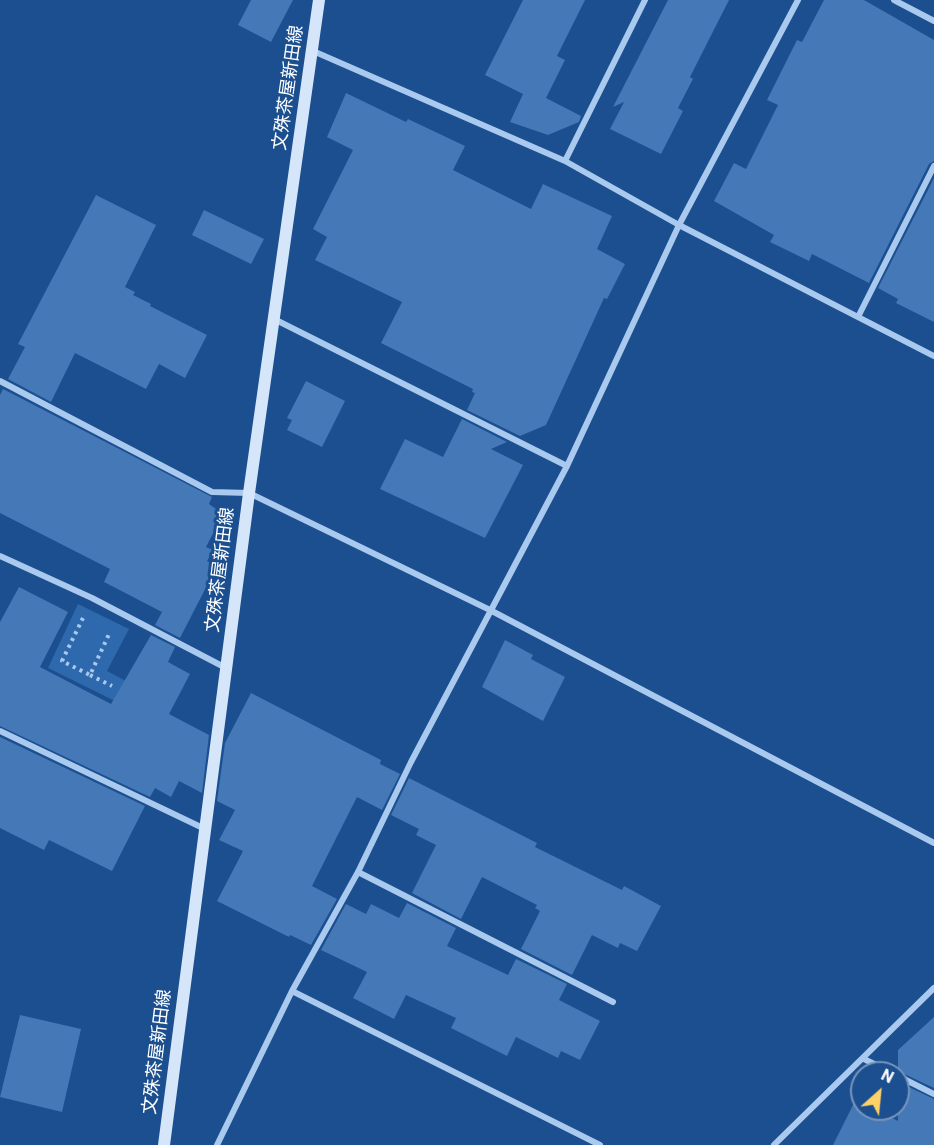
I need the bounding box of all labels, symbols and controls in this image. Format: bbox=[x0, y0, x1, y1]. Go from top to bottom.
street label: 文殊茶屋新田線 bbox=[270, 24, 308, 152]
street label: 文殊茶屋新田線 bbox=[203, 506, 239, 634]
street label: 文殊茶屋新田線 bbox=[140, 988, 176, 1116]
north arrow bbox=[850, 1061, 910, 1121]
text: N bbox=[878, 1065, 897, 1087]

